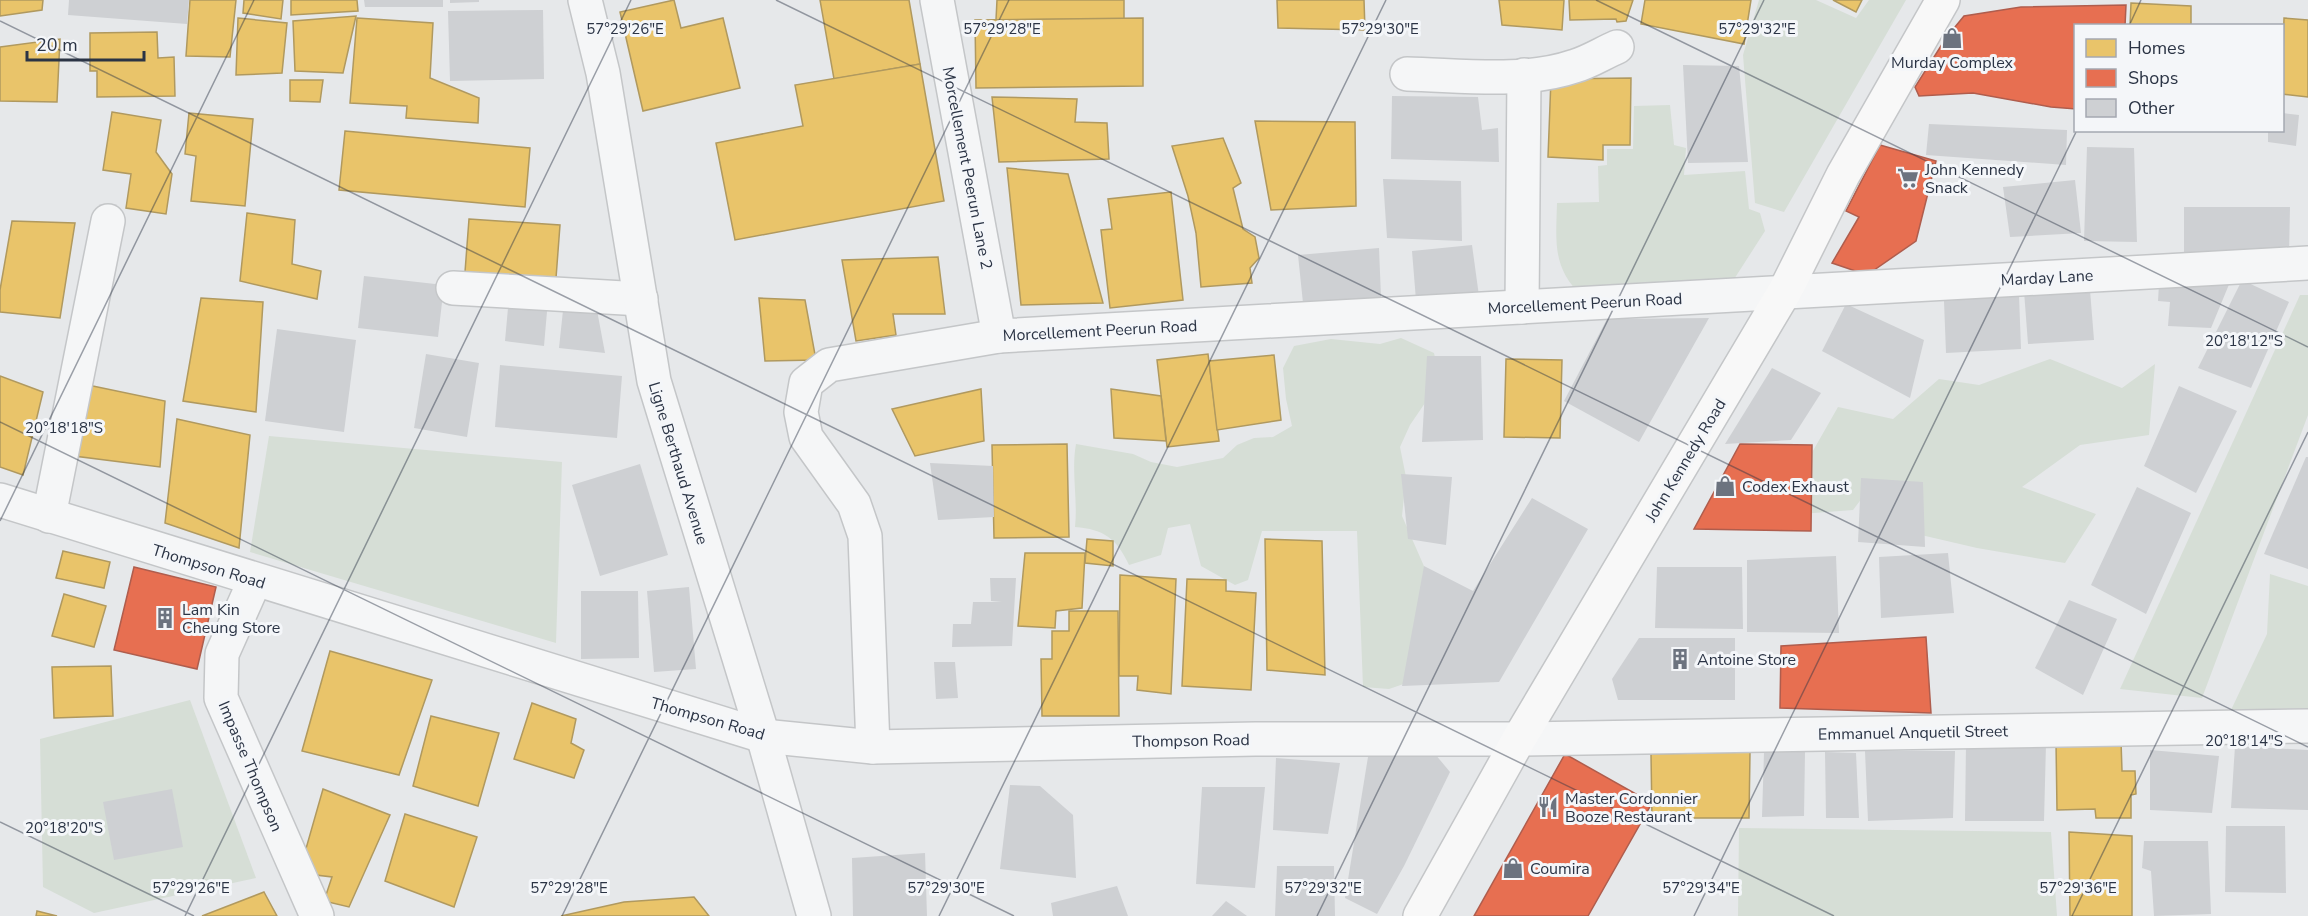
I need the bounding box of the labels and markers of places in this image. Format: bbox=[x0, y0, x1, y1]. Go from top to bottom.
shop icon: Murday Complex bbox=[1940, 26, 1964, 50]
place label: Murday Complex bbox=[1891, 52, 2014, 74]
place label: John Kennedy Snack bbox=[1924, 159, 2025, 199]
supermarket icon: John Kennedy Snack bbox=[1896, 166, 1920, 190]
shop icon: Codex Exhaust bbox=[1713, 474, 1737, 498]
place label: Codex Exhaust bbox=[1742, 476, 1849, 498]
place label: Lam Kin Cheung Store bbox=[182, 599, 280, 639]
building icon: Lam Kin Cheung Store bbox=[153, 606, 177, 630]
building icon: Antoine Store bbox=[1668, 647, 1692, 671]
place label: Antoine Store bbox=[1697, 649, 1796, 671]
place label: Master Cordonnier Booze Restaurant bbox=[1565, 788, 1698, 828]
restaurant icon: Master Cordonnier Booze Restaurant bbox=[1536, 795, 1560, 819]
shop icon: Coumira bbox=[1501, 856, 1525, 880]
place label: Coumira bbox=[1530, 858, 1590, 880]

